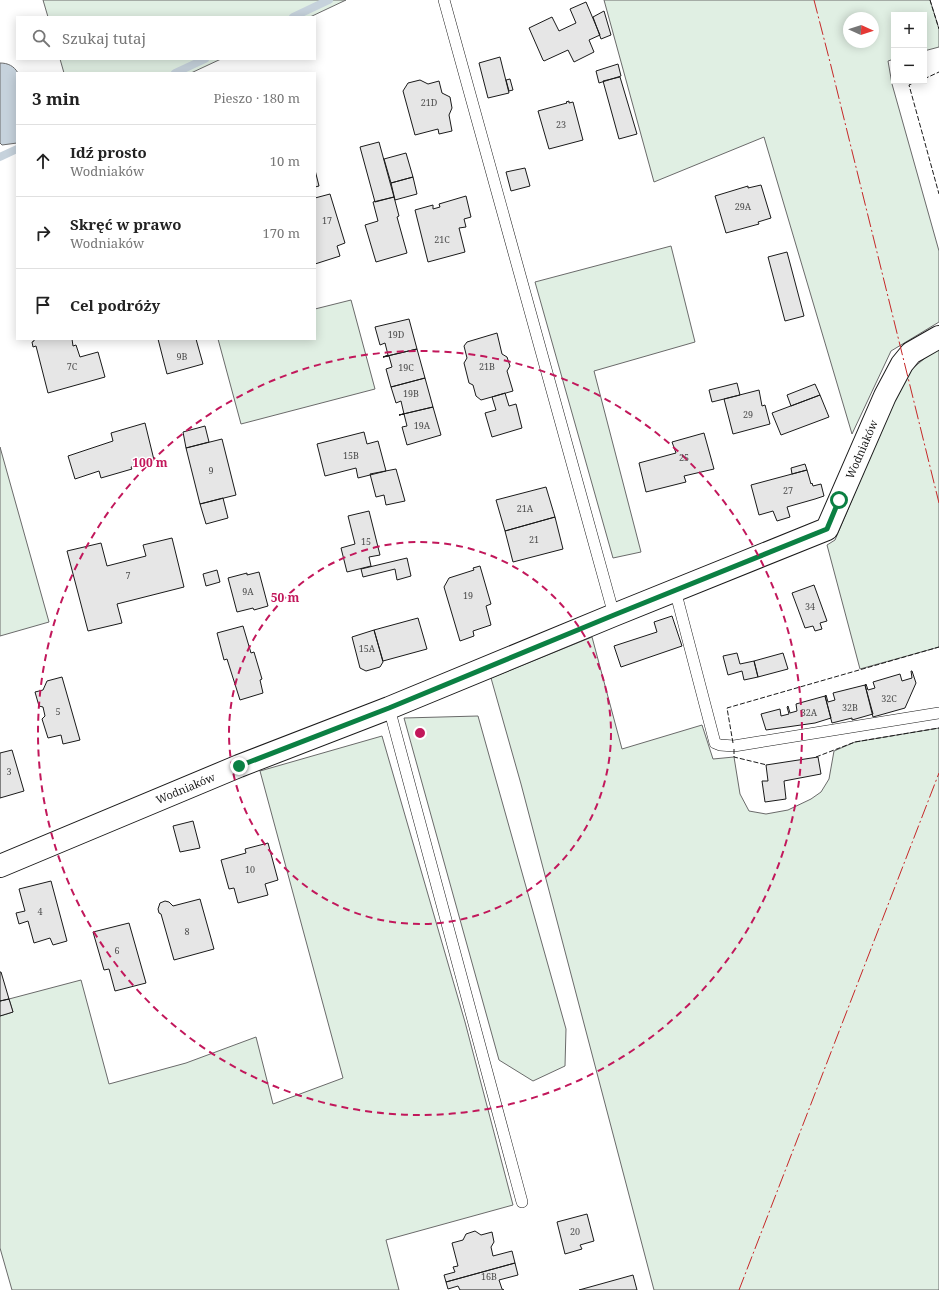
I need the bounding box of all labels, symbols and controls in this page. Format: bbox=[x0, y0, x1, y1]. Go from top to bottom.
north arrow bbox=[843, 12, 879, 48]
map controls bbox=[891, 12, 927, 84]
button: + bbox=[891, 12, 927, 48]
search box bbox=[16, 16, 316, 60]
icon: search bbox=[30, 27, 52, 49]
text: Szukaj tutaj bbox=[62, 28, 146, 48]
button: − bbox=[891, 48, 927, 84]
text: 3 min bbox=[32, 87, 80, 110]
text: Pieszo · 180 m bbox=[214, 89, 300, 107]
house number: 21D bbox=[421, 96, 438, 109]
house number: 23 bbox=[556, 118, 566, 131]
text: Idź prosto bbox=[70, 142, 147, 162]
icon: ahead bbox=[32, 150, 54, 172]
text: 10 m bbox=[270, 152, 300, 170]
text: Wodniaków bbox=[70, 162, 144, 180]
house number: 29A bbox=[735, 200, 752, 213]
text: Skręć w prawo bbox=[70, 214, 181, 234]
house number: 17 bbox=[322, 214, 332, 227]
icon: right bbox=[32, 222, 54, 244]
text: 170 m bbox=[263, 224, 300, 242]
house number: 21C bbox=[434, 233, 450, 246]
text: Wodniaków bbox=[70, 234, 144, 252]
icon: arrive bbox=[32, 294, 54, 316]
text: Cel podróży bbox=[70, 295, 160, 315]
house number: 19D bbox=[388, 328, 405, 341]
house number: 9B bbox=[177, 350, 188, 363]
house number: 7C bbox=[67, 360, 78, 373]
house number: 21B bbox=[479, 360, 495, 373]
house number: 19C bbox=[398, 361, 414, 374]
house number: 19B bbox=[403, 387, 419, 400]
house number: 29 bbox=[743, 408, 753, 421]
street label: Wodniaków bbox=[842, 417, 881, 481]
house number: 19A bbox=[414, 419, 431, 432]
house number: 15B bbox=[343, 449, 359, 462]
house number: 25 bbox=[679, 451, 689, 464]
text: 100 m bbox=[132, 454, 168, 471]
house number: 9 bbox=[208, 464, 214, 477]
house number: 27 bbox=[783, 484, 793, 497]
route start bbox=[830, 491, 848, 509]
house number: 21A bbox=[517, 502, 534, 515]
house number: 21 bbox=[529, 533, 539, 546]
house number: 15 bbox=[361, 535, 371, 548]
house number: 7 bbox=[125, 569, 131, 582]
house number: 9A bbox=[242, 585, 254, 598]
text: 50 m bbox=[271, 589, 299, 606]
house number: 19 bbox=[463, 589, 473, 602]
house number: 34 bbox=[805, 600, 815, 613]
house number: 15A bbox=[359, 642, 376, 655]
house number: 32C bbox=[881, 692, 897, 705]
house number: 32B bbox=[842, 701, 858, 714]
house number: 5 bbox=[55, 705, 61, 718]
house number: 32A bbox=[801, 706, 818, 719]
centre of rings bbox=[413, 726, 427, 740]
route end bbox=[230, 757, 248, 775]
house number: 3 bbox=[6, 765, 12, 778]
street label: Wodniaków bbox=[153, 769, 218, 807]
house number: 10 bbox=[245, 863, 255, 876]
house number: 4 bbox=[37, 905, 43, 918]
house number: 8 bbox=[184, 925, 190, 938]
house number: 6 bbox=[114, 944, 120, 957]
house number: 20 bbox=[570, 1225, 580, 1238]
house number: 16B bbox=[481, 1270, 497, 1283]

